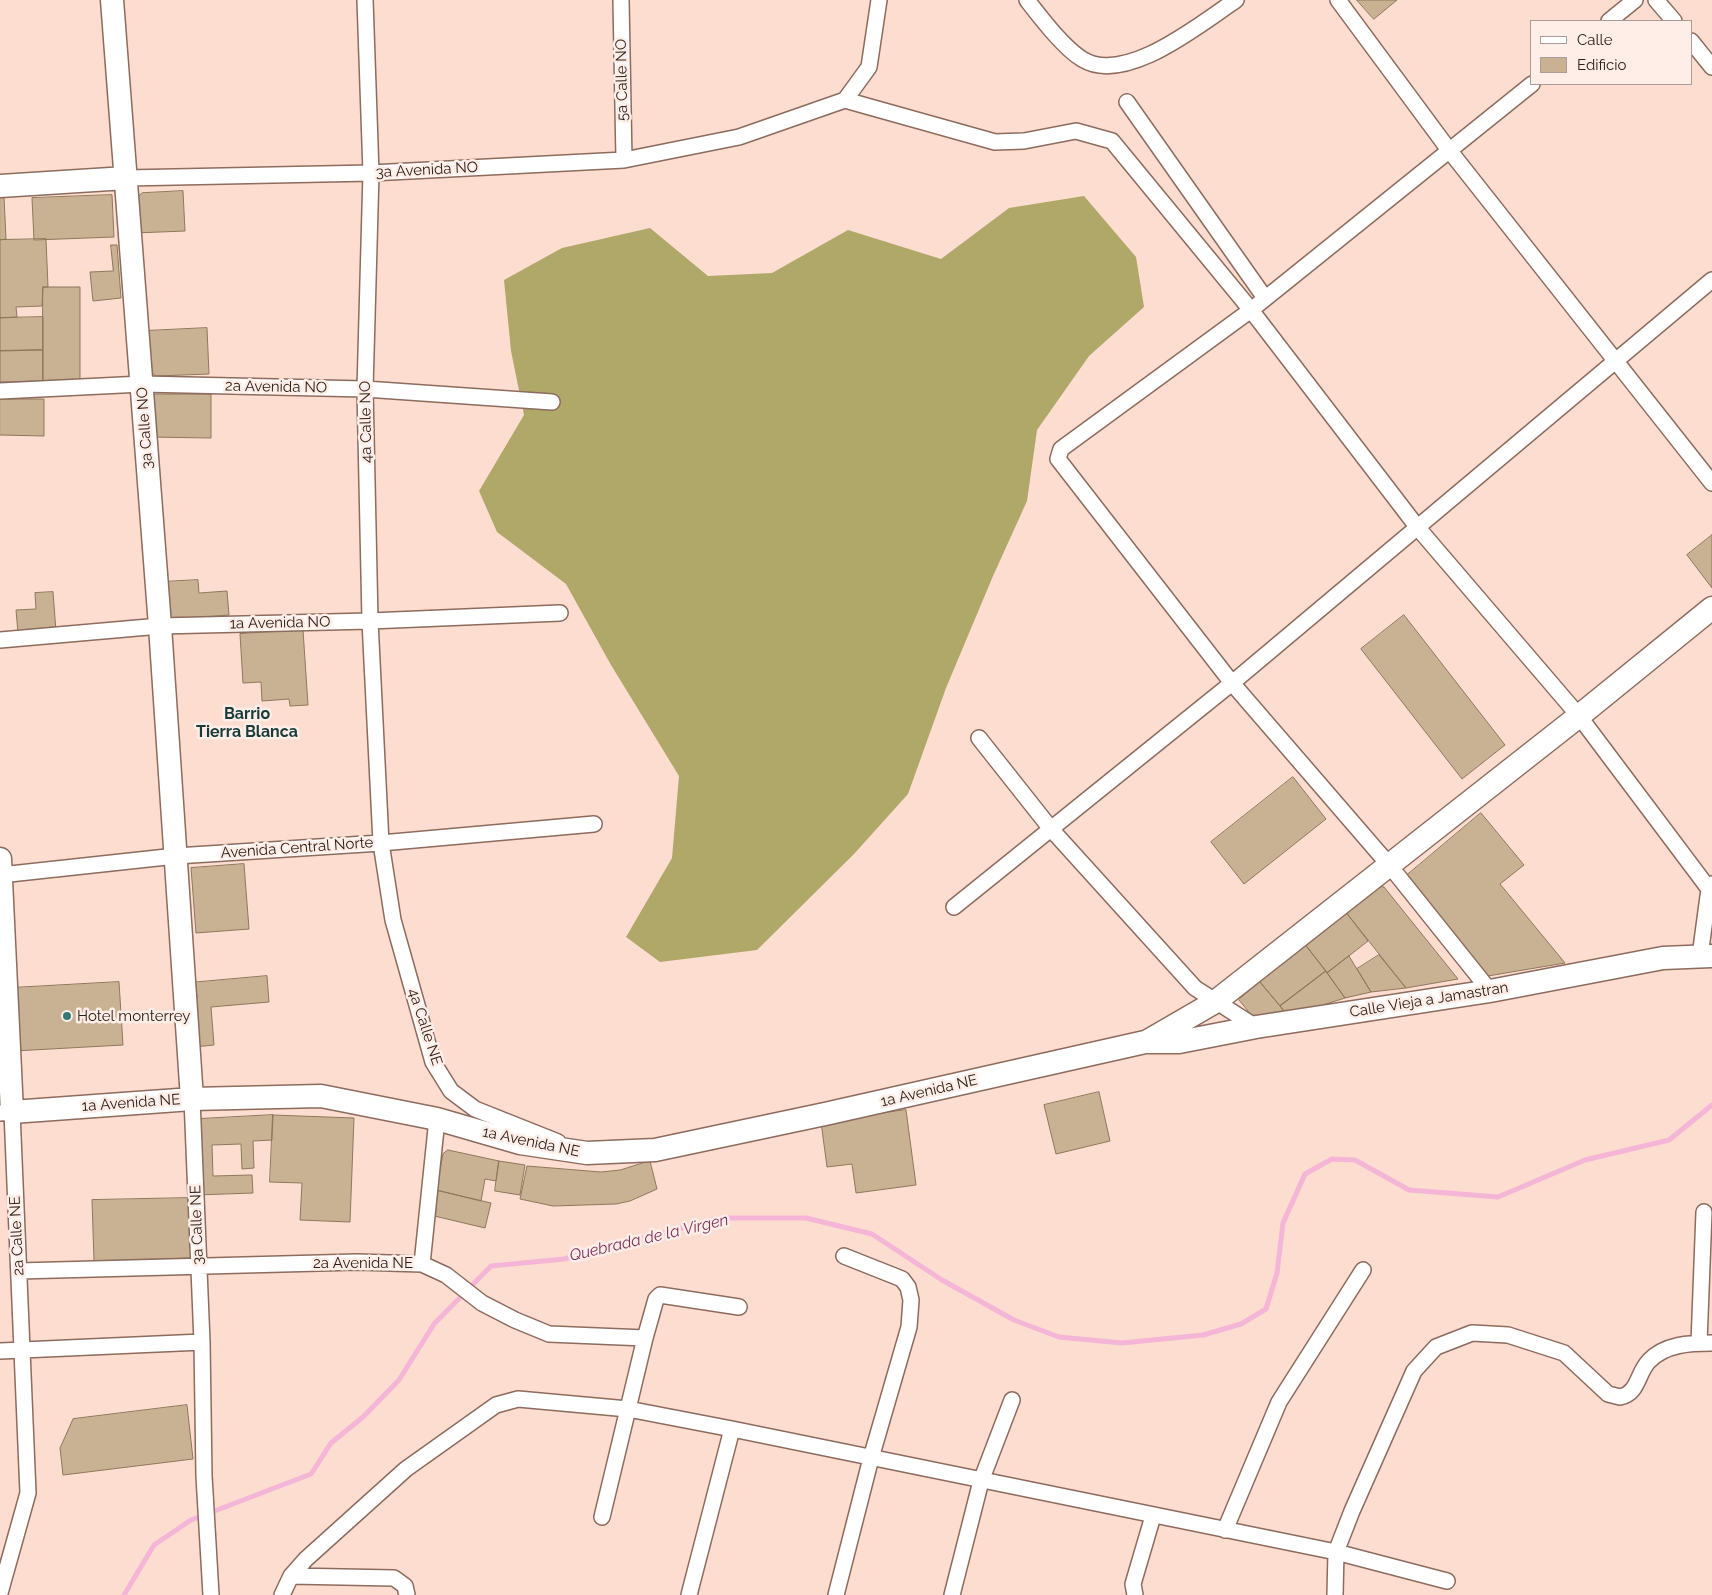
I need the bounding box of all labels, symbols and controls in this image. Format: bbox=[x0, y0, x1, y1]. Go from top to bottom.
legend bbox=[1530, 20, 1692, 85]
text: Calle bbox=[1577, 31, 1612, 49]
street label: 5a Calle NO bbox=[612, 39, 632, 121]
text: Edificio bbox=[1577, 56, 1627, 74]
street label: 3a Avenida NO bbox=[375, 158, 479, 182]
street label: 2a Avenida NO bbox=[225, 377, 327, 397]
street label: 4a Calle NO bbox=[356, 381, 376, 463]
street label: 3a Calle NO bbox=[133, 386, 157, 470]
street label: 1a Avenida NO bbox=[229, 613, 331, 633]
district label: Barrio Tierra Blanca bbox=[196, 704, 298, 742]
street label: Avenida Central Norte bbox=[220, 834, 374, 862]
street label: Calle Vieja a Jamastran bbox=[1348, 979, 1510, 1021]
street label: 4a Calle NE bbox=[404, 986, 446, 1068]
place label: Hotel monterrey bbox=[77, 1007, 190, 1025]
marker: Hotel monterrey bbox=[61, 1010, 73, 1022]
street label: 1a Avenida NE bbox=[879, 1071, 979, 1111]
street label: 1a Avenida NE bbox=[81, 1091, 181, 1115]
street label: 1a Avenida NE bbox=[481, 1123, 581, 1161]
street label: 3a Calle NE bbox=[187, 1185, 207, 1265]
street label: 2a Calle NE bbox=[6, 1196, 28, 1276]
water label: Quebrada de la Virgen bbox=[568, 1210, 730, 1266]
street label: 2a Avenida NE bbox=[313, 1254, 413, 1272]

